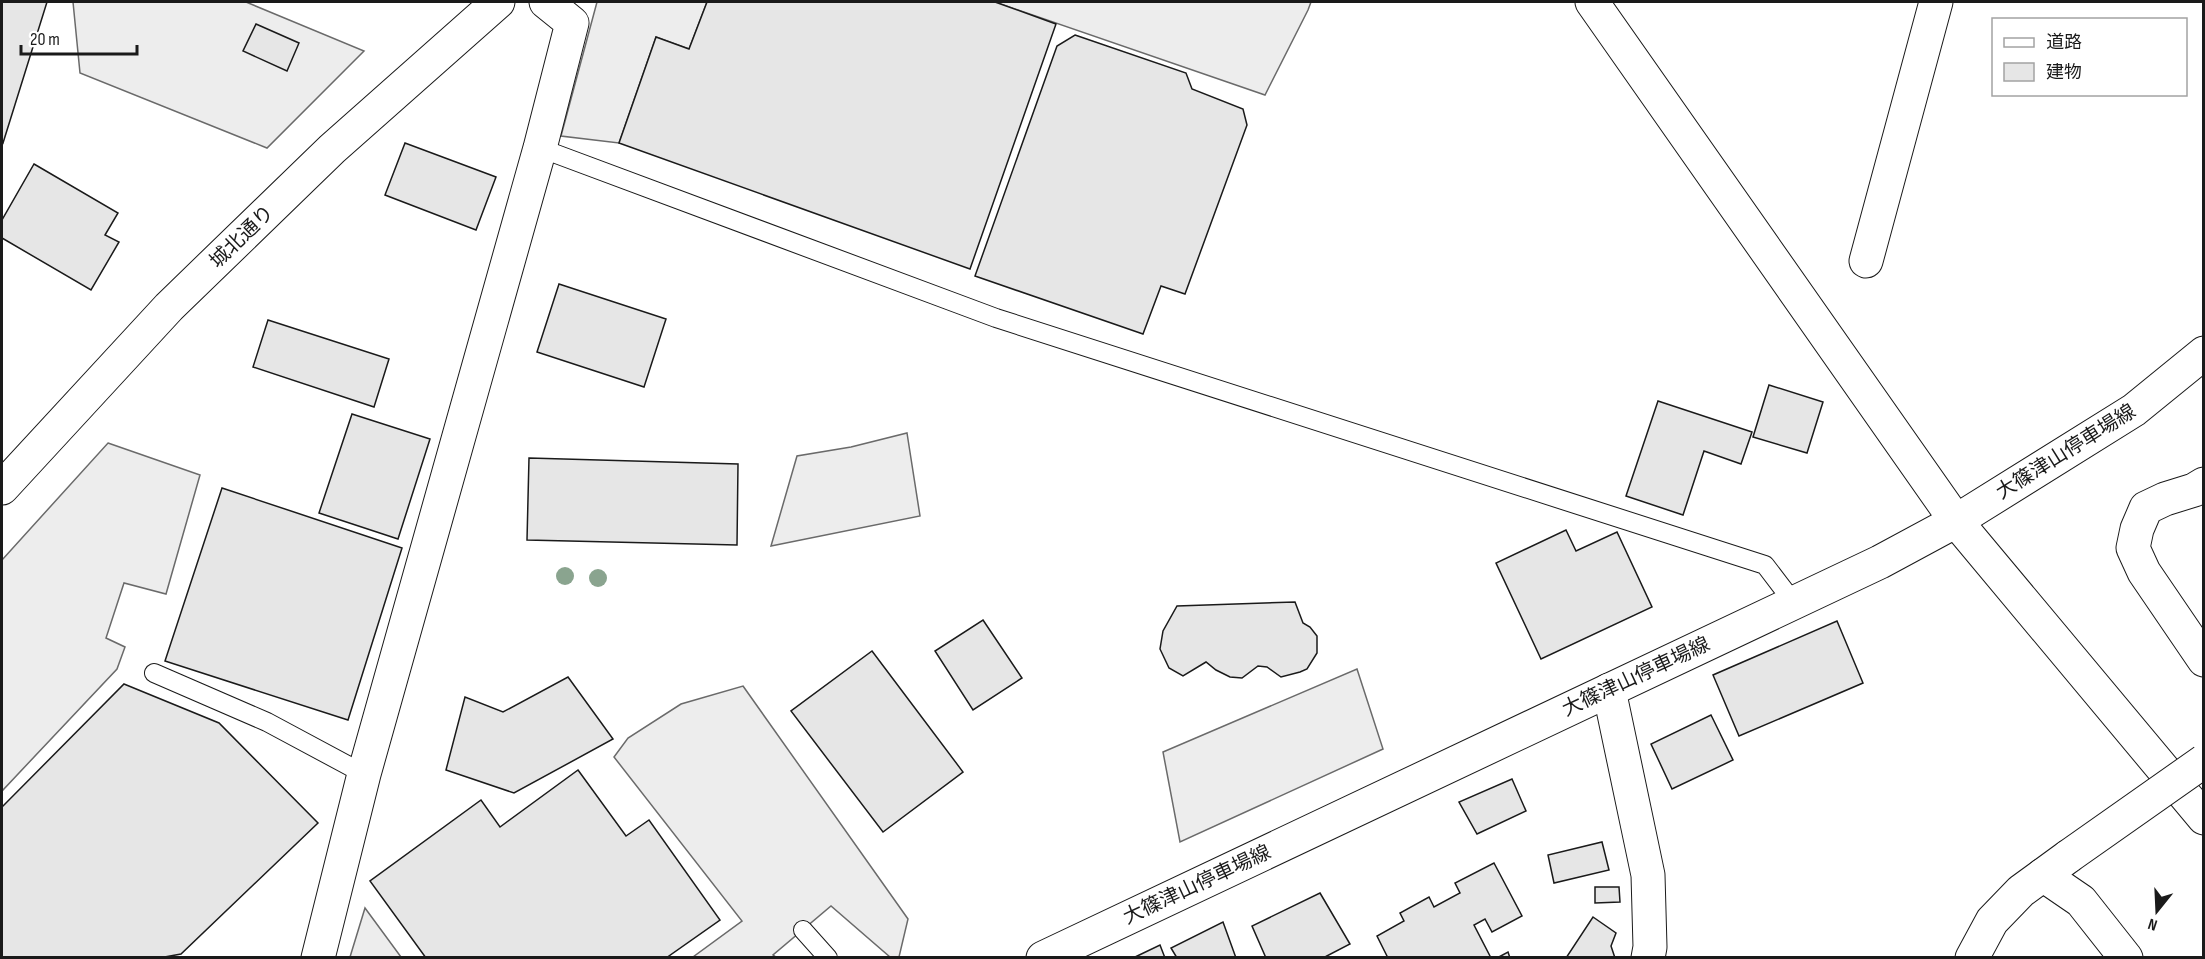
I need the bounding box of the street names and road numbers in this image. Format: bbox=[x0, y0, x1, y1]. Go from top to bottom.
street label: 城北通り bbox=[205, 201, 279, 273]
street label: 大篠津山停車場線 bbox=[1992, 399, 2140, 505]
street label: 大篠津山停車場線 bbox=[1558, 632, 1714, 722]
street label: 大篠津山停車場線 bbox=[1119, 840, 1275, 930]

